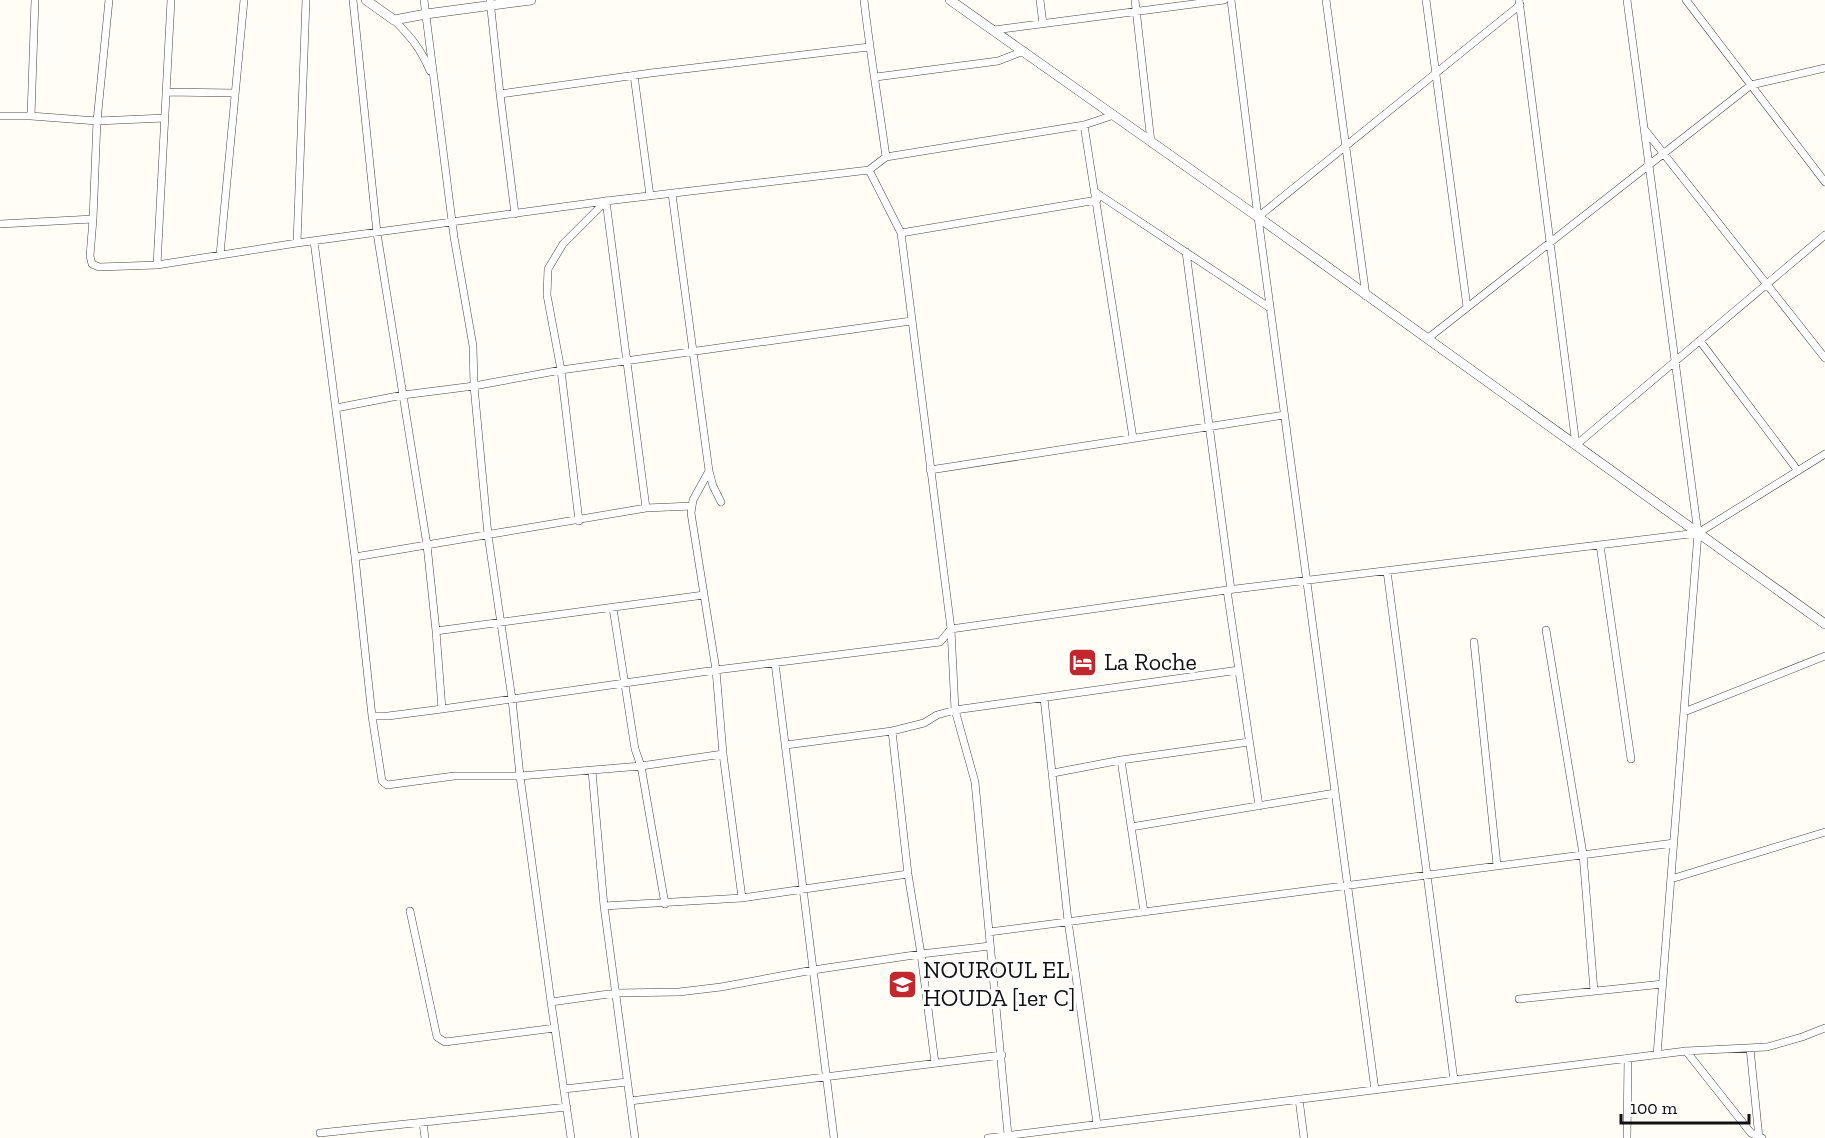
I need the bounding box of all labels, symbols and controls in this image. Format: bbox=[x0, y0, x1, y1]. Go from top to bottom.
hotel icon: La Roche bbox=[1067, 646, 1099, 678]
place label: La Roche bbox=[1104, 647, 1197, 676]
place label: NOUROUL EL HOUDA [1er C] bbox=[923, 955, 1075, 1012]
school or university icon: NOUROUL EL HOUDA [1er C] bbox=[886, 968, 918, 1000]
scale bar bbox=[1621, 1087, 1748, 1125]
text: 100 m bbox=[1630, 1097, 1678, 1119]

